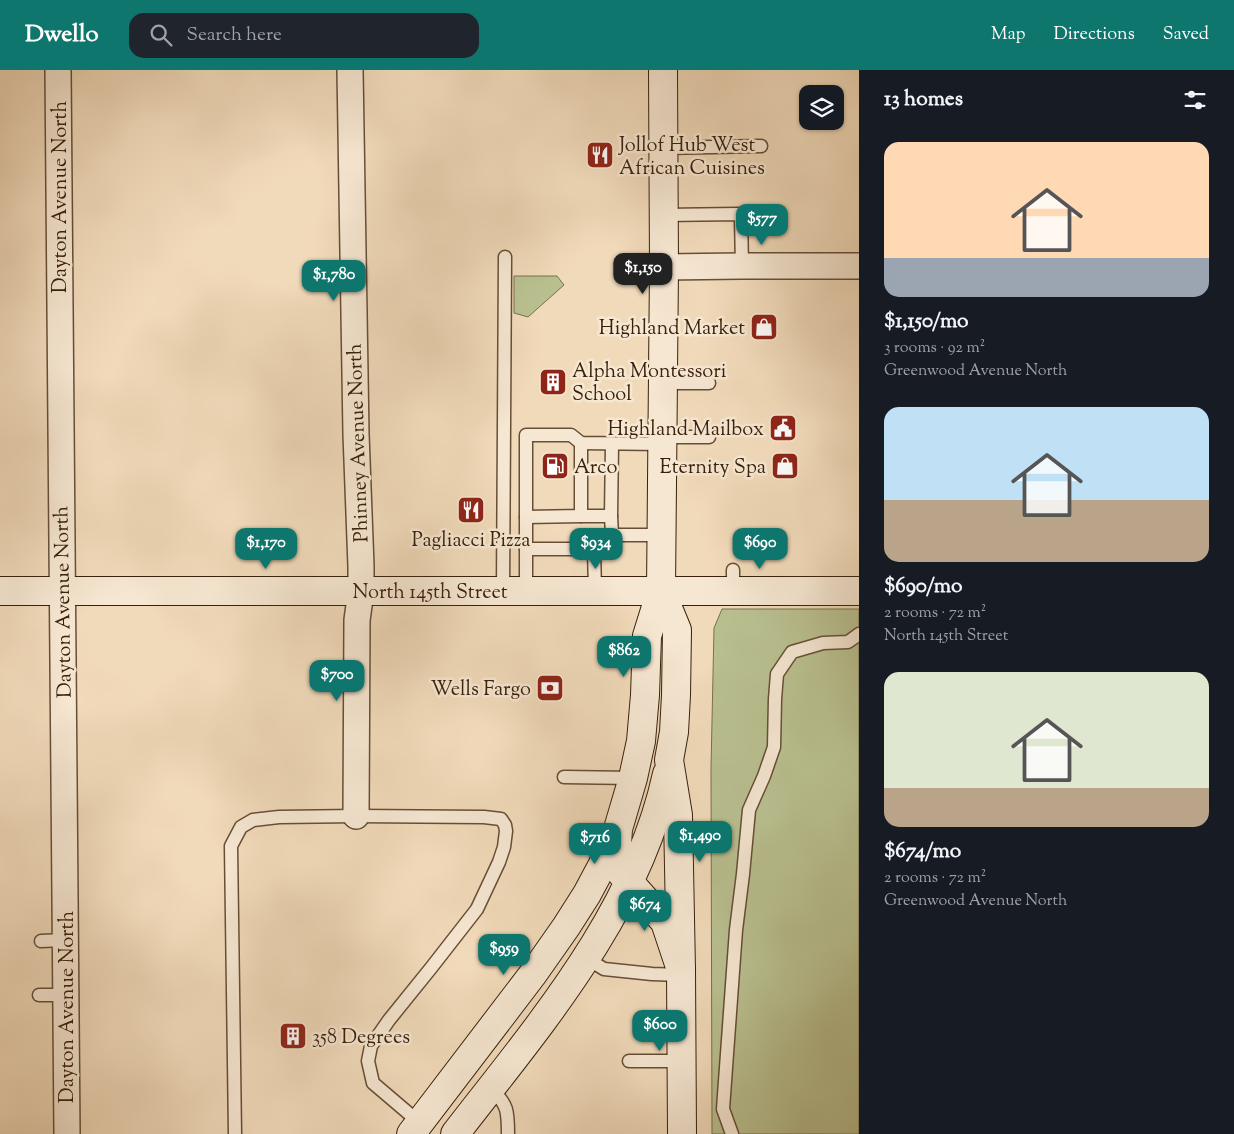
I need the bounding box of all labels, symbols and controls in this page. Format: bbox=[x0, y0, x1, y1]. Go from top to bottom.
search box bbox=[129, 13, 479, 58]
text: Dwello bbox=[25, 18, 99, 52]
icon: search bbox=[147, 21, 175, 49]
text: Search here bbox=[187, 22, 282, 49]
text: Map bbox=[991, 22, 1026, 48]
text: Directions bbox=[1054, 22, 1135, 48]
text: Saved bbox=[1163, 22, 1209, 48]
map controls bbox=[799, 85, 844, 130]
button: layers bbox=[799, 85, 844, 130]
text: 13 homes bbox=[884, 85, 963, 115]
icon: filters bbox=[1181, 86, 1209, 114]
street label: Dayton Avenue North bbox=[47, 101, 76, 293]
place label: Jollof Hub West African Cuisines bbox=[618, 132, 765, 184]
restaurant icon: Jollof Hub West African Cuisines bbox=[585, 140, 615, 170]
icon: home bbox=[1002, 175, 1092, 265]
pin: $577 bbox=[732, 204, 792, 246]
text: $577 bbox=[747, 208, 777, 231]
pin: $1,150 bbox=[602, 252, 684, 295]
text: $1,150 bbox=[624, 257, 662, 280]
pin: $1,780 bbox=[293, 260, 375, 302]
text: $1,780 bbox=[313, 264, 355, 287]
text: $1,150/mo bbox=[884, 307, 969, 337]
shop icon: Highland Market bbox=[749, 312, 779, 342]
place label: Highland Market bbox=[599, 315, 745, 344]
text: 3 rooms · 92 m² bbox=[884, 337, 985, 360]
street label: Phinney Avenue North bbox=[342, 343, 377, 543]
place label: Alpha Montessori School bbox=[572, 358, 727, 410]
text: Greenwood Avenue North bbox=[884, 360, 1067, 383]
building icon: Alpha Montessori School bbox=[538, 367, 568, 397]
public building icon: Highland Mailbox bbox=[768, 413, 798, 443]
place label: Highland Mailbox bbox=[607, 416, 764, 445]
icon: home bbox=[1002, 440, 1092, 530]
fuel station icon: Arco bbox=[540, 451, 570, 481]
shop icon: Eternity Spa bbox=[770, 451, 800, 481]
place label: Arco bbox=[574, 454, 617, 483]
place label: Eternity Spa bbox=[660, 454, 766, 483]
restaurant icon: Pagliacci Pizza bbox=[456, 495, 486, 525]
street label: Dayton Avenue North bbox=[48, 505, 81, 698]
place label: Pagliacci Pizza bbox=[412, 527, 530, 556]
pin: $1,170 bbox=[225, 528, 307, 570]
pin: $934 bbox=[566, 528, 626, 570]
pin: $690 bbox=[730, 528, 790, 570]
text: $1,170 bbox=[246, 532, 286, 555]
text: $934 bbox=[581, 532, 611, 555]
text: $690 bbox=[744, 532, 776, 555]
text: $690/mo bbox=[884, 572, 962, 602]
street label: North 145th Street bbox=[352, 579, 508, 608]
text: 2 rooms · 72 m² bbox=[884, 602, 986, 625]
text: North 145th Street bbox=[884, 625, 1008, 648]
pin: $862 bbox=[594, 636, 654, 678]
text: $862 bbox=[608, 640, 640, 663]
pin: $700 bbox=[307, 660, 367, 702]
text: $700 bbox=[320, 664, 354, 687]
bank icon: Wells Fargo bbox=[535, 673, 565, 703]
place label: Wells Fargo bbox=[430, 676, 531, 705]
icon: home bbox=[1002, 705, 1092, 795]
pin: $1,490 bbox=[659, 820, 741, 863]
pin: $716 bbox=[565, 822, 625, 865]
text: $1,490 bbox=[679, 825, 721, 848]
text: $716 bbox=[580, 827, 610, 850]
text: $674/mo bbox=[884, 837, 961, 867]
text: 2 rooms · 72 m² bbox=[884, 867, 986, 890]
pin: $674 bbox=[615, 890, 675, 932]
text: Greenwood Avenue North bbox=[884, 890, 1067, 913]
text: $674 bbox=[629, 894, 661, 917]
street label: Dayton Avenue North bbox=[54, 911, 83, 1103]
pin: $959 bbox=[474, 934, 534, 976]
text: $959 bbox=[489, 938, 519, 961]
pin: $600 bbox=[630, 1010, 690, 1052]
text: $600 bbox=[643, 1014, 677, 1037]
building icon: 358 Degrees bbox=[278, 1021, 308, 1051]
place label: 358 Degrees bbox=[312, 1024, 410, 1053]

